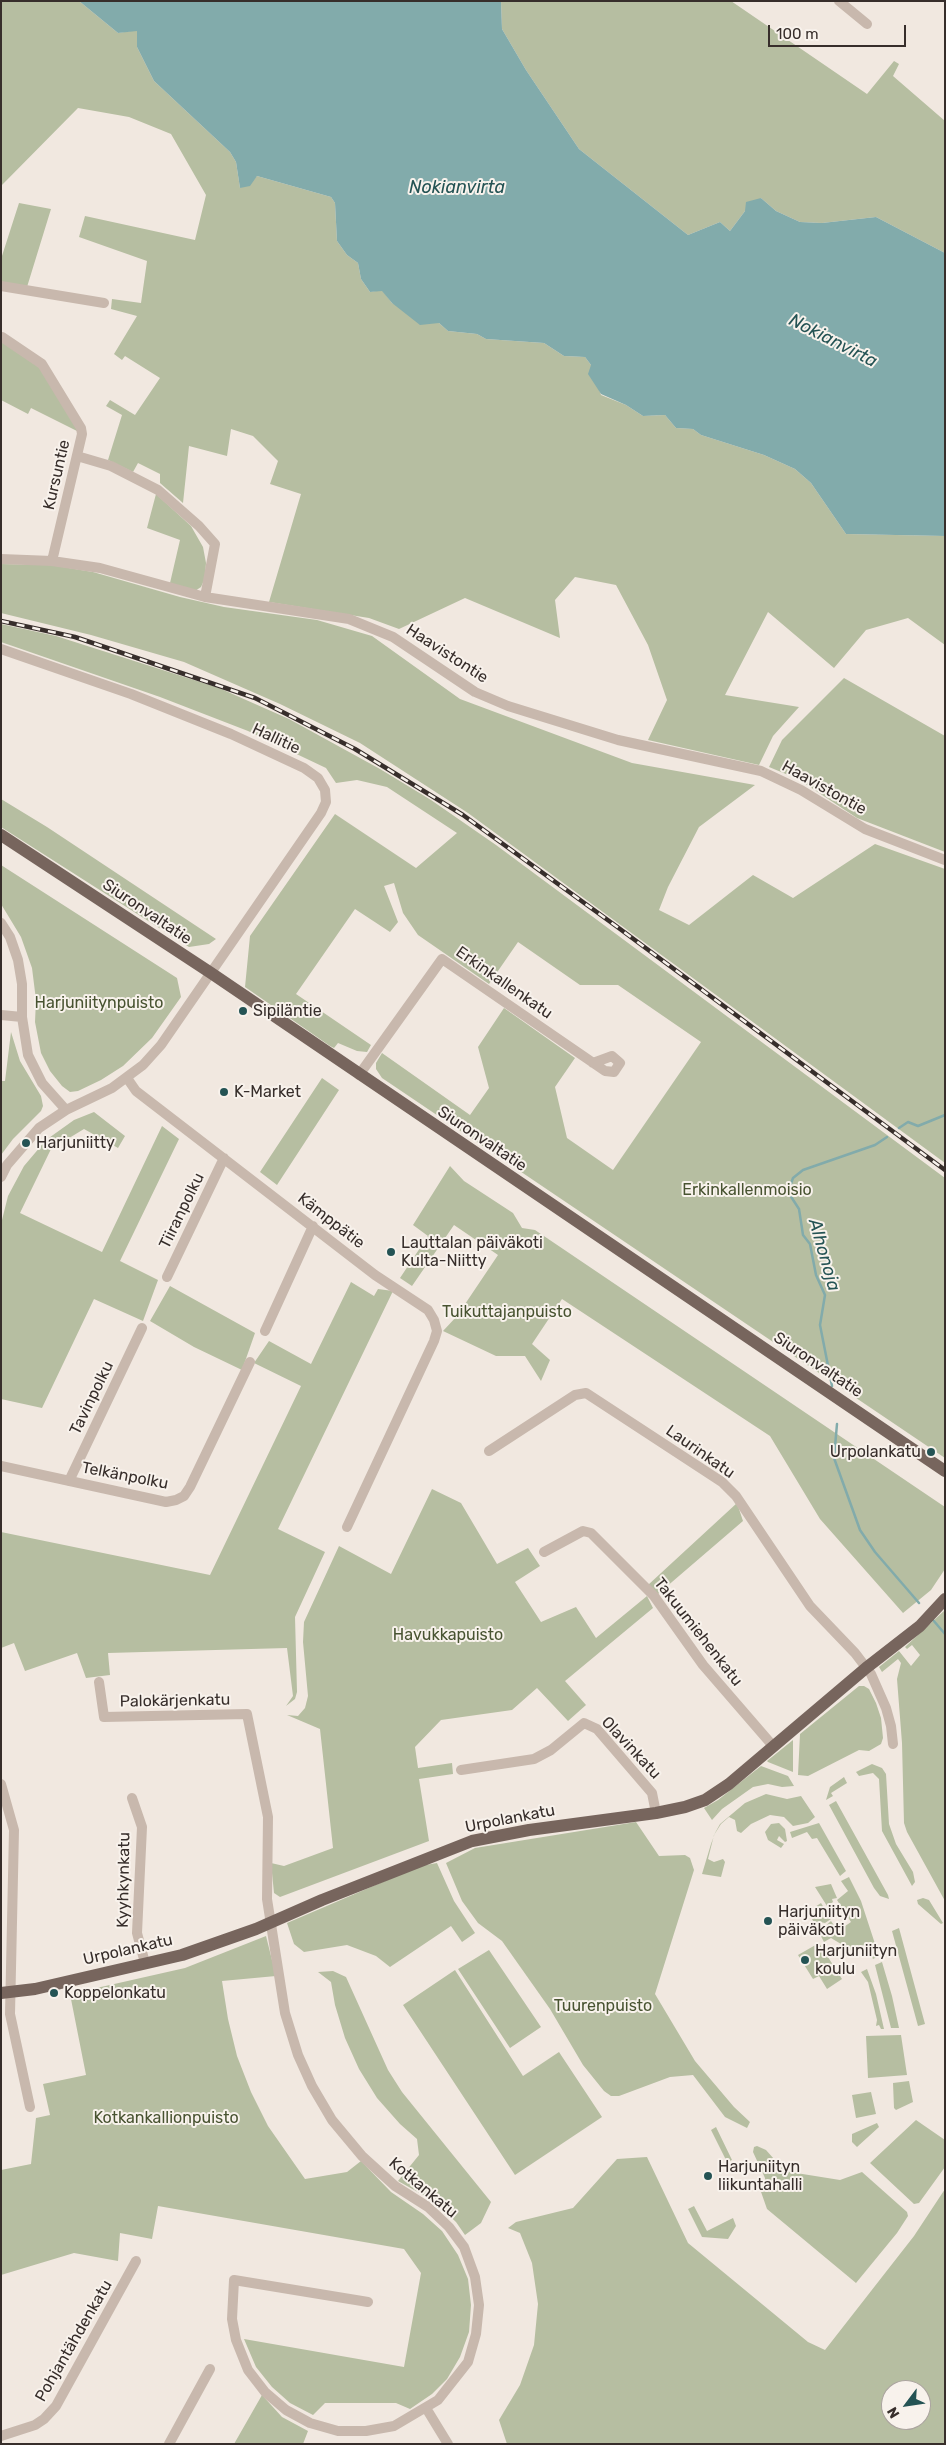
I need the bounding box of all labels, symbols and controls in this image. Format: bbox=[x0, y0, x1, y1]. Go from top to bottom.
scale bar bbox=[771, 15, 908, 47]
text: 100 m bbox=[776, 25, 818, 43]
water label: Nokianvirta bbox=[409, 177, 505, 199]
water label: Nokianvirta bbox=[785, 310, 881, 372]
street label: Kursuntie bbox=[40, 438, 74, 512]
street label: Haavistontie bbox=[402, 620, 492, 688]
street label: Hallitie bbox=[249, 720, 303, 758]
street label: Haavistontie bbox=[778, 757, 870, 819]
street label: Siuronvaltatie bbox=[99, 875, 195, 949]
street label: Erkinkallenkatu bbox=[452, 943, 556, 1023]
park label: Harjuniitynpuisto bbox=[35, 993, 163, 1013]
place label: Sipiläntie bbox=[253, 1001, 322, 1021]
marker: Sipiläntie bbox=[237, 1005, 249, 1017]
place label: K-Market bbox=[234, 1082, 301, 1102]
marker: K-Market bbox=[218, 1086, 230, 1098]
street label: Siuronvaltatie bbox=[434, 1102, 530, 1176]
place label: Harjuniitty bbox=[36, 1133, 115, 1153]
marker: Harjuniitty bbox=[20, 1137, 32, 1149]
street label: Tiiranpolku bbox=[155, 1170, 209, 1252]
park label: Erkinkallenmoisio bbox=[682, 1180, 812, 1200]
street label: Kämppätie bbox=[294, 1189, 368, 1253]
water label: Alhonoja bbox=[803, 1216, 845, 1294]
place label: Lauttalan päiväkoti Kulta-Niitty bbox=[401, 1233, 543, 1271]
marker: Lauttalan päiväkoti Kulta-Niitty bbox=[385, 1246, 397, 1258]
park label: Tuikuttajanpuisto bbox=[442, 1302, 572, 1322]
street label: Siuronvaltatie bbox=[770, 1328, 866, 1402]
street label: Tavinpolku bbox=[66, 1358, 118, 1438]
street label: Laurinkatu bbox=[662, 1421, 738, 1483]
place label: Urpolankatu bbox=[830, 1442, 921, 1462]
marker: Urpolankatu bbox=[925, 1446, 937, 1458]
street label: Telkänpolku bbox=[80, 1458, 170, 1494]
street label: Takuumiehenkatu bbox=[650, 1574, 746, 1690]
park label: Havukkapuisto bbox=[393, 1625, 503, 1645]
street label: Palokärjenkatu bbox=[120, 1690, 230, 1712]
street label: Olavinkatu bbox=[597, 1713, 665, 1783]
street label: Urpolankatu bbox=[463, 1801, 557, 1837]
street label: Kyyhkynkatu bbox=[114, 1832, 134, 1928]
place label: Harjuniityn päiväkoti bbox=[778, 1902, 860, 1940]
marker: Harjuniityn päiväkoti bbox=[762, 1915, 774, 1927]
street label: Urpolankatu bbox=[81, 1930, 175, 1970]
place label: Harjuniityn koulu bbox=[815, 1941, 897, 1979]
marker: Harjuniityn koulu bbox=[799, 1954, 811, 1966]
place label: Koppelonkatu bbox=[64, 1983, 166, 2003]
marker: Koppelonkatu bbox=[48, 1987, 60, 1999]
park label: Tuurenpuisto bbox=[554, 1996, 652, 2016]
park label: Kotkankallionpuisto bbox=[93, 2108, 239, 2128]
street label: Kotkankatu bbox=[385, 2154, 461, 2222]
place label: Harjuniityn liikuntahalli bbox=[718, 2157, 802, 2195]
marker: Harjuniityn liikuntahalli bbox=[702, 2170, 714, 2182]
street label: Pohjantähdenkatu bbox=[31, 2277, 117, 2405]
north arrow bbox=[881, 2380, 931, 2430]
text: N bbox=[884, 2404, 903, 2421]

